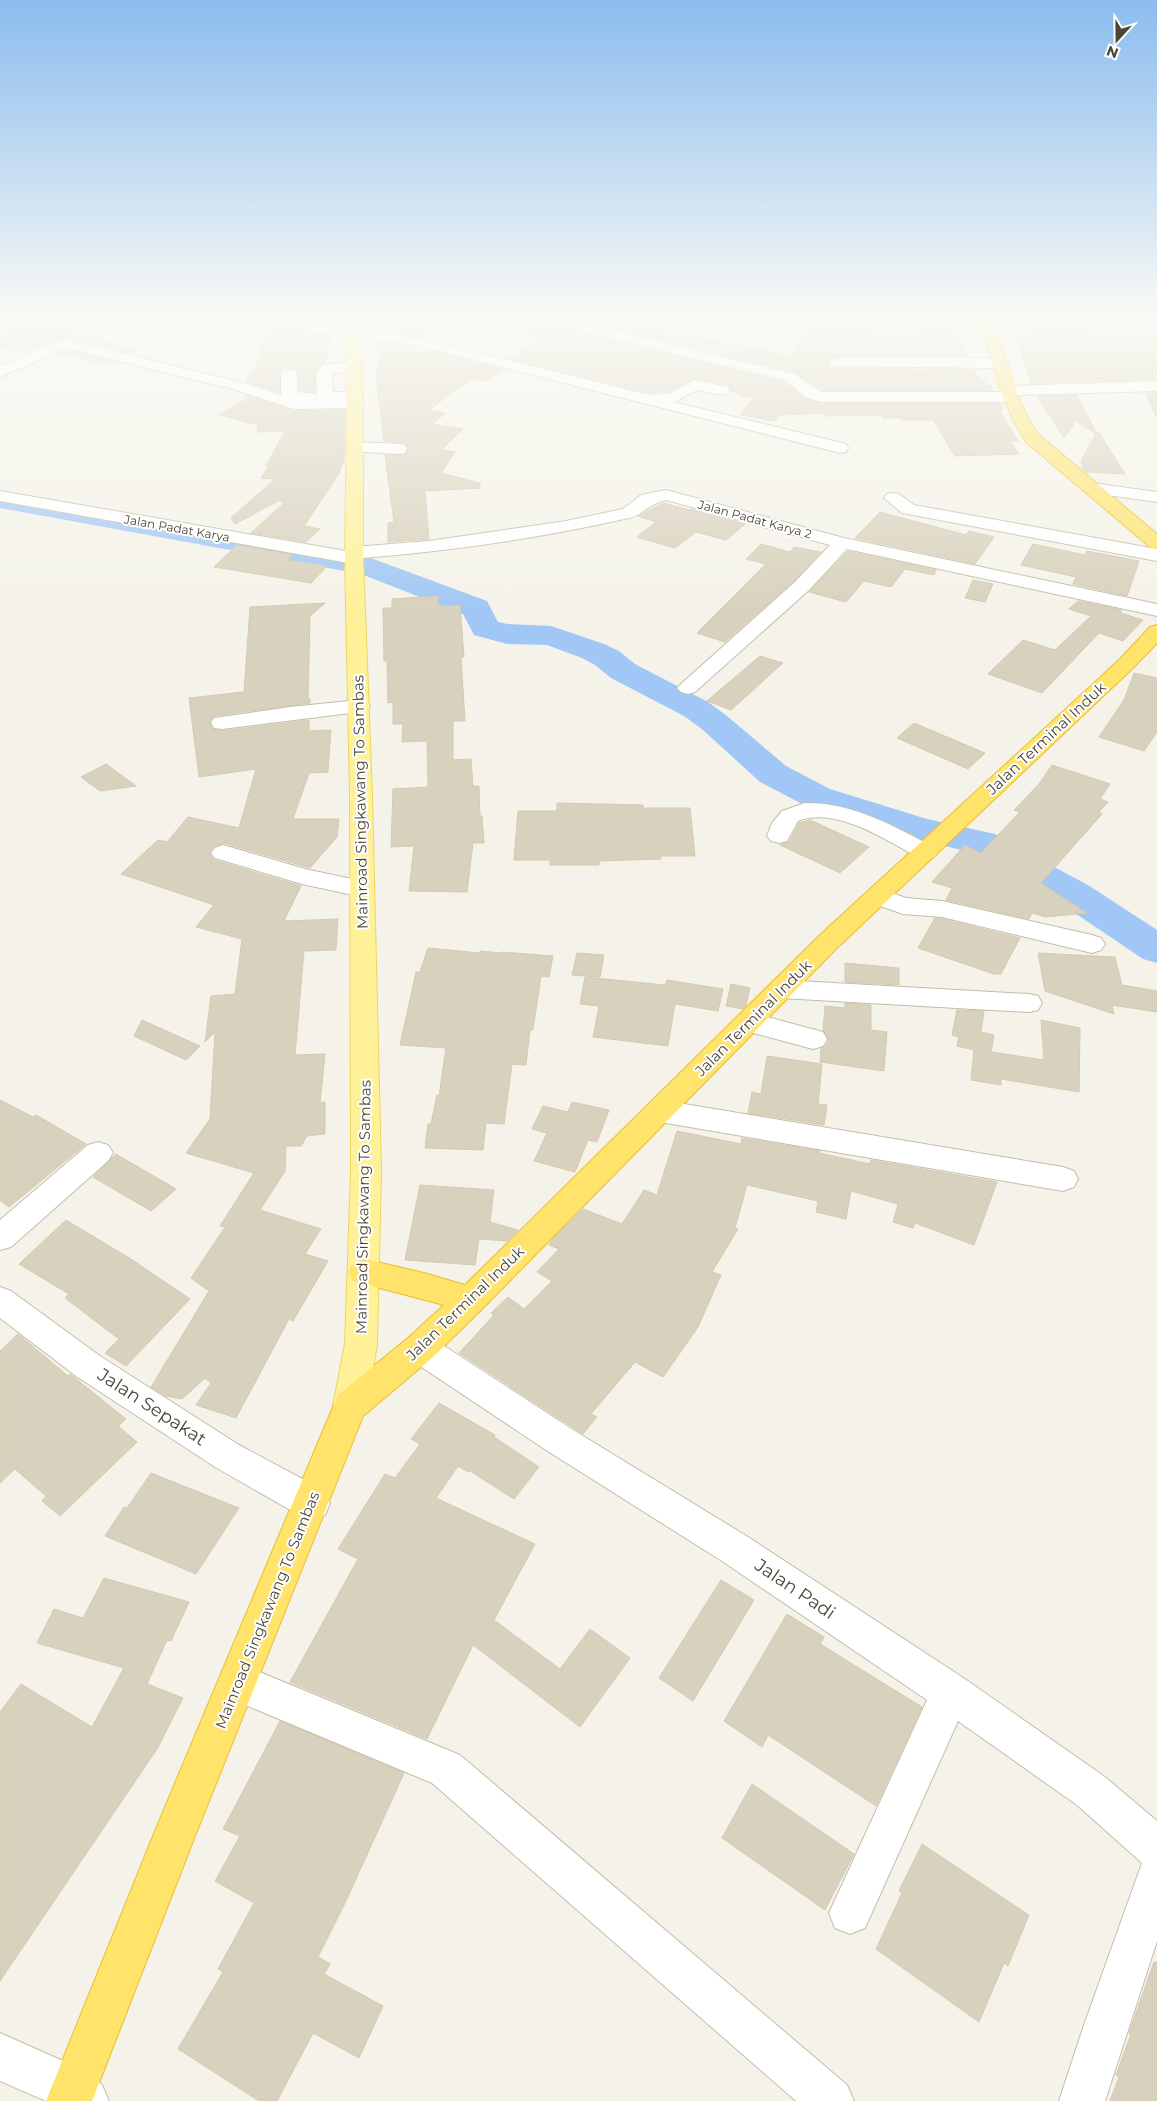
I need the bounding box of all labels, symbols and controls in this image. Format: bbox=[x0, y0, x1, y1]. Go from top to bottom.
north arrow bbox=[1092, 15, 1142, 65]
text: N bbox=[1104, 42, 1121, 63]
street label: Jalan Padat Karya 2 bbox=[696, 496, 814, 541]
street label: Jalan Padat Karya bbox=[122, 511, 231, 545]
street label: Mainroad Singkawang To Sambas bbox=[348, 675, 372, 929]
street label: Jalan Terminal Induk bbox=[981, 678, 1110, 799]
street label: Jalan Terminal Induk bbox=[690, 956, 815, 1081]
street label: Mainroad Singkawang To Sambas bbox=[351, 1080, 375, 1334]
street label: Jalan Terminal Induk bbox=[401, 1242, 528, 1365]
street label: Jalan Sepakat bbox=[93, 1363, 210, 1450]
street label: Mainroad Singkawang To Sambas bbox=[211, 1489, 323, 1731]
street label: Jalan Padi bbox=[750, 1554, 839, 1624]

